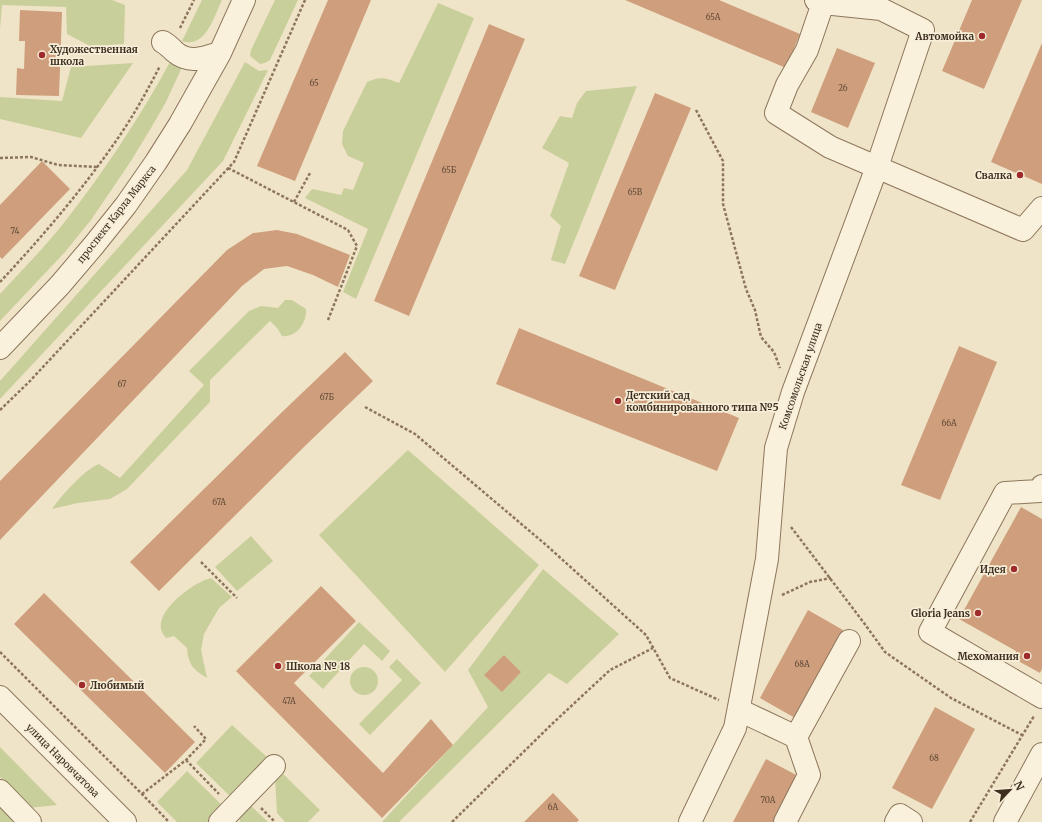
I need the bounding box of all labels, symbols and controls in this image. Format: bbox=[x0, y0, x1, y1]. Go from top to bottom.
house number: 65А bbox=[706, 12, 721, 22]
place label: Автомойка bbox=[914, 30, 974, 43]
marker: Автомойка bbox=[977, 31, 987, 41]
place label: Художественная школа bbox=[50, 43, 138, 68]
marker: Художественная школа bbox=[37, 50, 47, 60]
house number: 65 bbox=[309, 78, 319, 88]
house number: 26 bbox=[838, 83, 848, 93]
street label: проспект Карла Маркса bbox=[74, 162, 159, 266]
house number: 65Б bbox=[442, 165, 457, 175]
place label: Свалка bbox=[975, 169, 1012, 182]
marker: Свалка bbox=[1015, 170, 1025, 180]
house number: 65В bbox=[628, 187, 643, 197]
house number: 74 bbox=[11, 226, 19, 236]
street label: Комсомольская улица bbox=[776, 320, 825, 431]
house number: 67 bbox=[118, 379, 127, 389]
place label: Детский сад комбинированного типа №5 bbox=[626, 389, 779, 414]
house number: 67Б bbox=[320, 392, 335, 402]
marker: Детский сад комбинированного типа №5 bbox=[613, 396, 623, 406]
house number: 66А bbox=[941, 418, 957, 428]
house number: 67А bbox=[212, 497, 226, 507]
place label: Идея bbox=[980, 563, 1006, 576]
marker: Идея bbox=[1009, 564, 1019, 574]
place label: Gloria Jeans bbox=[911, 607, 970, 620]
marker: Gloria Jeans bbox=[973, 608, 983, 618]
place label: Мехомания bbox=[957, 650, 1019, 663]
marker: Мехомания bbox=[1022, 651, 1032, 661]
house number: 68А bbox=[794, 659, 810, 669]
place label: Школа № 18 bbox=[286, 660, 350, 673]
marker: Школа № 18 bbox=[273, 661, 283, 671]
place label: Любимый bbox=[90, 679, 144, 692]
marker: Любимый bbox=[77, 680, 87, 690]
house number: 47А bbox=[282, 696, 296, 706]
street label: улица Наровчатова bbox=[23, 721, 103, 800]
house number: 68 bbox=[929, 753, 939, 763]
north arrow bbox=[990, 770, 1030, 810]
text: N bbox=[1011, 779, 1027, 793]
house number: 70А bbox=[761, 795, 776, 805]
house number: 6А bbox=[548, 802, 559, 812]

